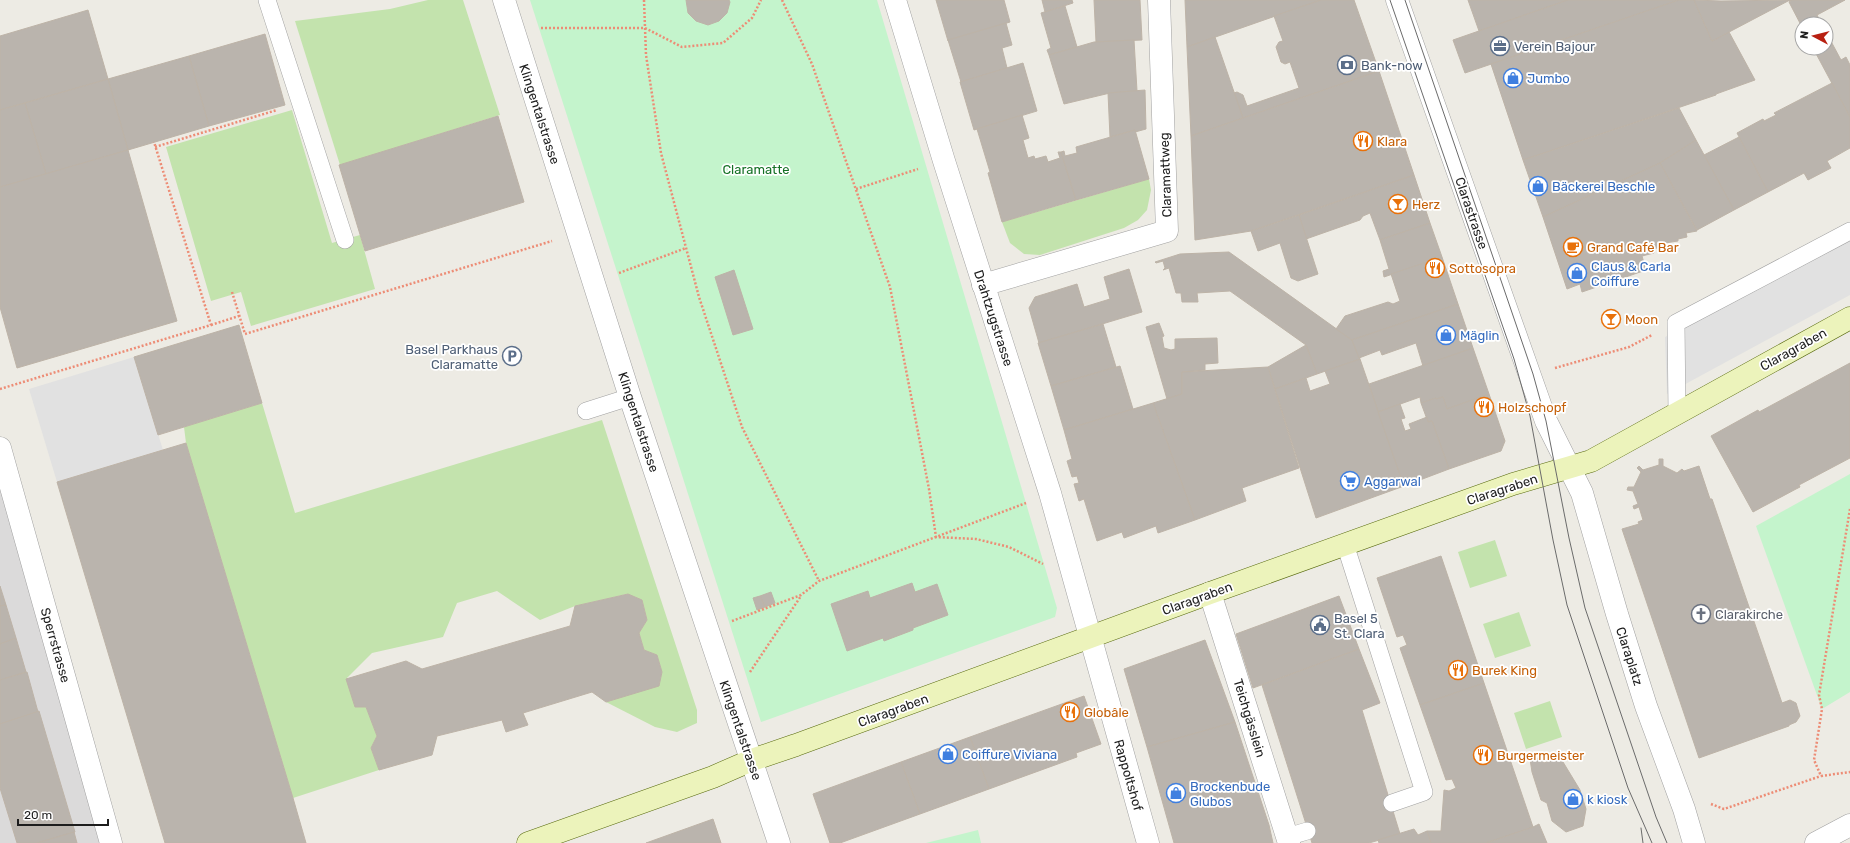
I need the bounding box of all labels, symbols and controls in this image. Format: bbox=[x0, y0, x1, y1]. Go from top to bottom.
north arrow bbox=[1794, 16, 1834, 56]
text: N bbox=[1798, 30, 1812, 40]
office icon: Verein Bajour bbox=[1489, 35, 1511, 57]
place label: Verein Bajour bbox=[1514, 39, 1595, 54]
bank icon: Bank-now bbox=[1336, 54, 1358, 76]
place label: Bank-now bbox=[1361, 58, 1423, 73]
street label: Klingentalstrasse bbox=[515, 62, 563, 166]
shop icon: Jumbo bbox=[1502, 67, 1524, 89]
place label: Jumbo bbox=[1527, 71, 1570, 86]
restaurant icon: Klara bbox=[1352, 130, 1374, 152]
street label: Claramattweg bbox=[1157, 132, 1175, 218]
place label: Klara bbox=[1377, 134, 1407, 149]
park label: Claramatte bbox=[722, 162, 790, 177]
street label: Clarastrasse bbox=[1452, 175, 1491, 251]
shop icon: Bäckerei Beschle bbox=[1527, 175, 1549, 197]
place label: Bäckerei Beschle bbox=[1552, 179, 1655, 194]
bar icon: Herz bbox=[1387, 193, 1409, 215]
place label: Herz bbox=[1412, 197, 1441, 212]
cafe icon: Grand Café Bar bbox=[1562, 236, 1584, 258]
place label: Grand Café Bar bbox=[1587, 240, 1679, 255]
restaurant icon: Sottosopra bbox=[1424, 257, 1446, 279]
place label: Claus & Carla Coiffure bbox=[1591, 259, 1671, 289]
place label: Sottosopra bbox=[1449, 261, 1516, 276]
shop icon: Claus & Carla Coiffure bbox=[1566, 262, 1588, 284]
street label: Drahtzugstrasse bbox=[970, 268, 1016, 368]
bar icon: Moon bbox=[1600, 308, 1622, 330]
place label: Moon bbox=[1625, 312, 1658, 327]
shop icon: Mäglin bbox=[1435, 324, 1457, 346]
street label: Claragraben bbox=[1757, 325, 1830, 375]
place label: Mäglin bbox=[1460, 328, 1499, 344]
place label: Basel Parkhaus Claramatte bbox=[405, 342, 498, 372]
parking icon: Basel Parkhaus Claramatte bbox=[501, 345, 523, 367]
street label: Klingentalstrasse bbox=[614, 370, 662, 474]
restaurant icon: Holzschopf bbox=[1473, 396, 1495, 418]
place label: Holzschopf bbox=[1498, 400, 1566, 415]
supermarket icon: Aggarwal bbox=[1339, 470, 1361, 492]
street label: Claragraben bbox=[1465, 471, 1540, 509]
place label: Aggarwal bbox=[1364, 474, 1421, 490]
street label: Claragraben bbox=[1160, 579, 1235, 619]
church icon: Clarakirche bbox=[1690, 603, 1712, 625]
street label: Sperrstrasse bbox=[38, 606, 73, 684]
place label: Clarakirche bbox=[1715, 607, 1783, 622]
place label: Basel 5 St. Clara bbox=[1334, 611, 1385, 641]
public building icon: Basel 5 St. Clara bbox=[1309, 614, 1331, 636]
street label: Claraplatz bbox=[1613, 625, 1646, 688]
restaurant icon: Burek King bbox=[1447, 659, 1469, 681]
place label: Burek King bbox=[1472, 663, 1537, 679]
street label: Teichgässlein bbox=[1229, 677, 1269, 760]
street label: Klingentalstrasse bbox=[715, 678, 765, 782]
street label: Claragraben bbox=[856, 691, 931, 731]
restaurant icon: Globâle bbox=[1059, 701, 1081, 723]
place label: Globâle bbox=[1084, 705, 1129, 720]
street label: Rappoltshof bbox=[1111, 738, 1146, 813]
shop icon: Coiffure Viviana bbox=[937, 743, 959, 765]
restaurant icon: Burgermeister bbox=[1472, 744, 1494, 766]
place label: Coiffure Viviana bbox=[962, 747, 1057, 762]
place label: Burgermeister bbox=[1497, 748, 1584, 764]
place label: Brockenbude Glubos bbox=[1190, 779, 1270, 809]
shop icon: Brockenbude Glubos bbox=[1165, 782, 1187, 804]
shop icon: k kiosk bbox=[1562, 788, 1584, 810]
place label: k kiosk bbox=[1587, 792, 1628, 807]
scale bar bbox=[18, 801, 108, 827]
text: 20 m bbox=[24, 808, 52, 822]

